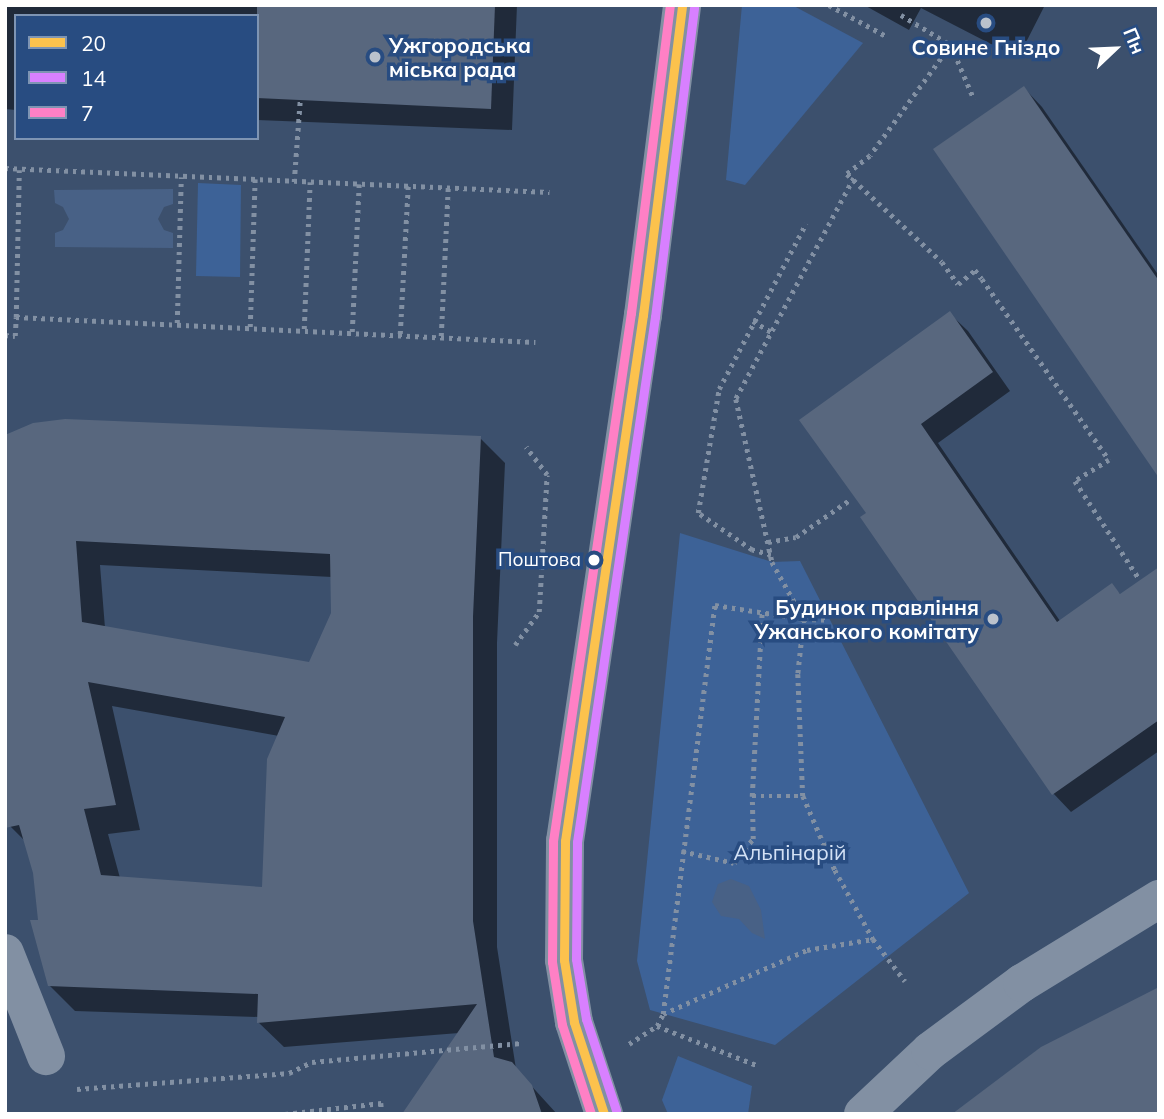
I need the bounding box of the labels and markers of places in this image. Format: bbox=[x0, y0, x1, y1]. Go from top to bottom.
marker: Совине Гніздо bbox=[978, 15, 994, 31]
place label: Ужгородська міська рада bbox=[389, 32, 531, 82]
place label: Совине Гніздо bbox=[912, 34, 1060, 60]
marker: Ужгородська міська рада bbox=[367, 49, 383, 65]
place label: Поштова bbox=[498, 549, 581, 571]
marker: Поштова bbox=[587, 553, 601, 567]
place label: Будинок правління Ужанського комітату bbox=[754, 594, 979, 644]
marker: Будинок правління Ужанського комітату bbox=[985, 611, 1001, 627]

